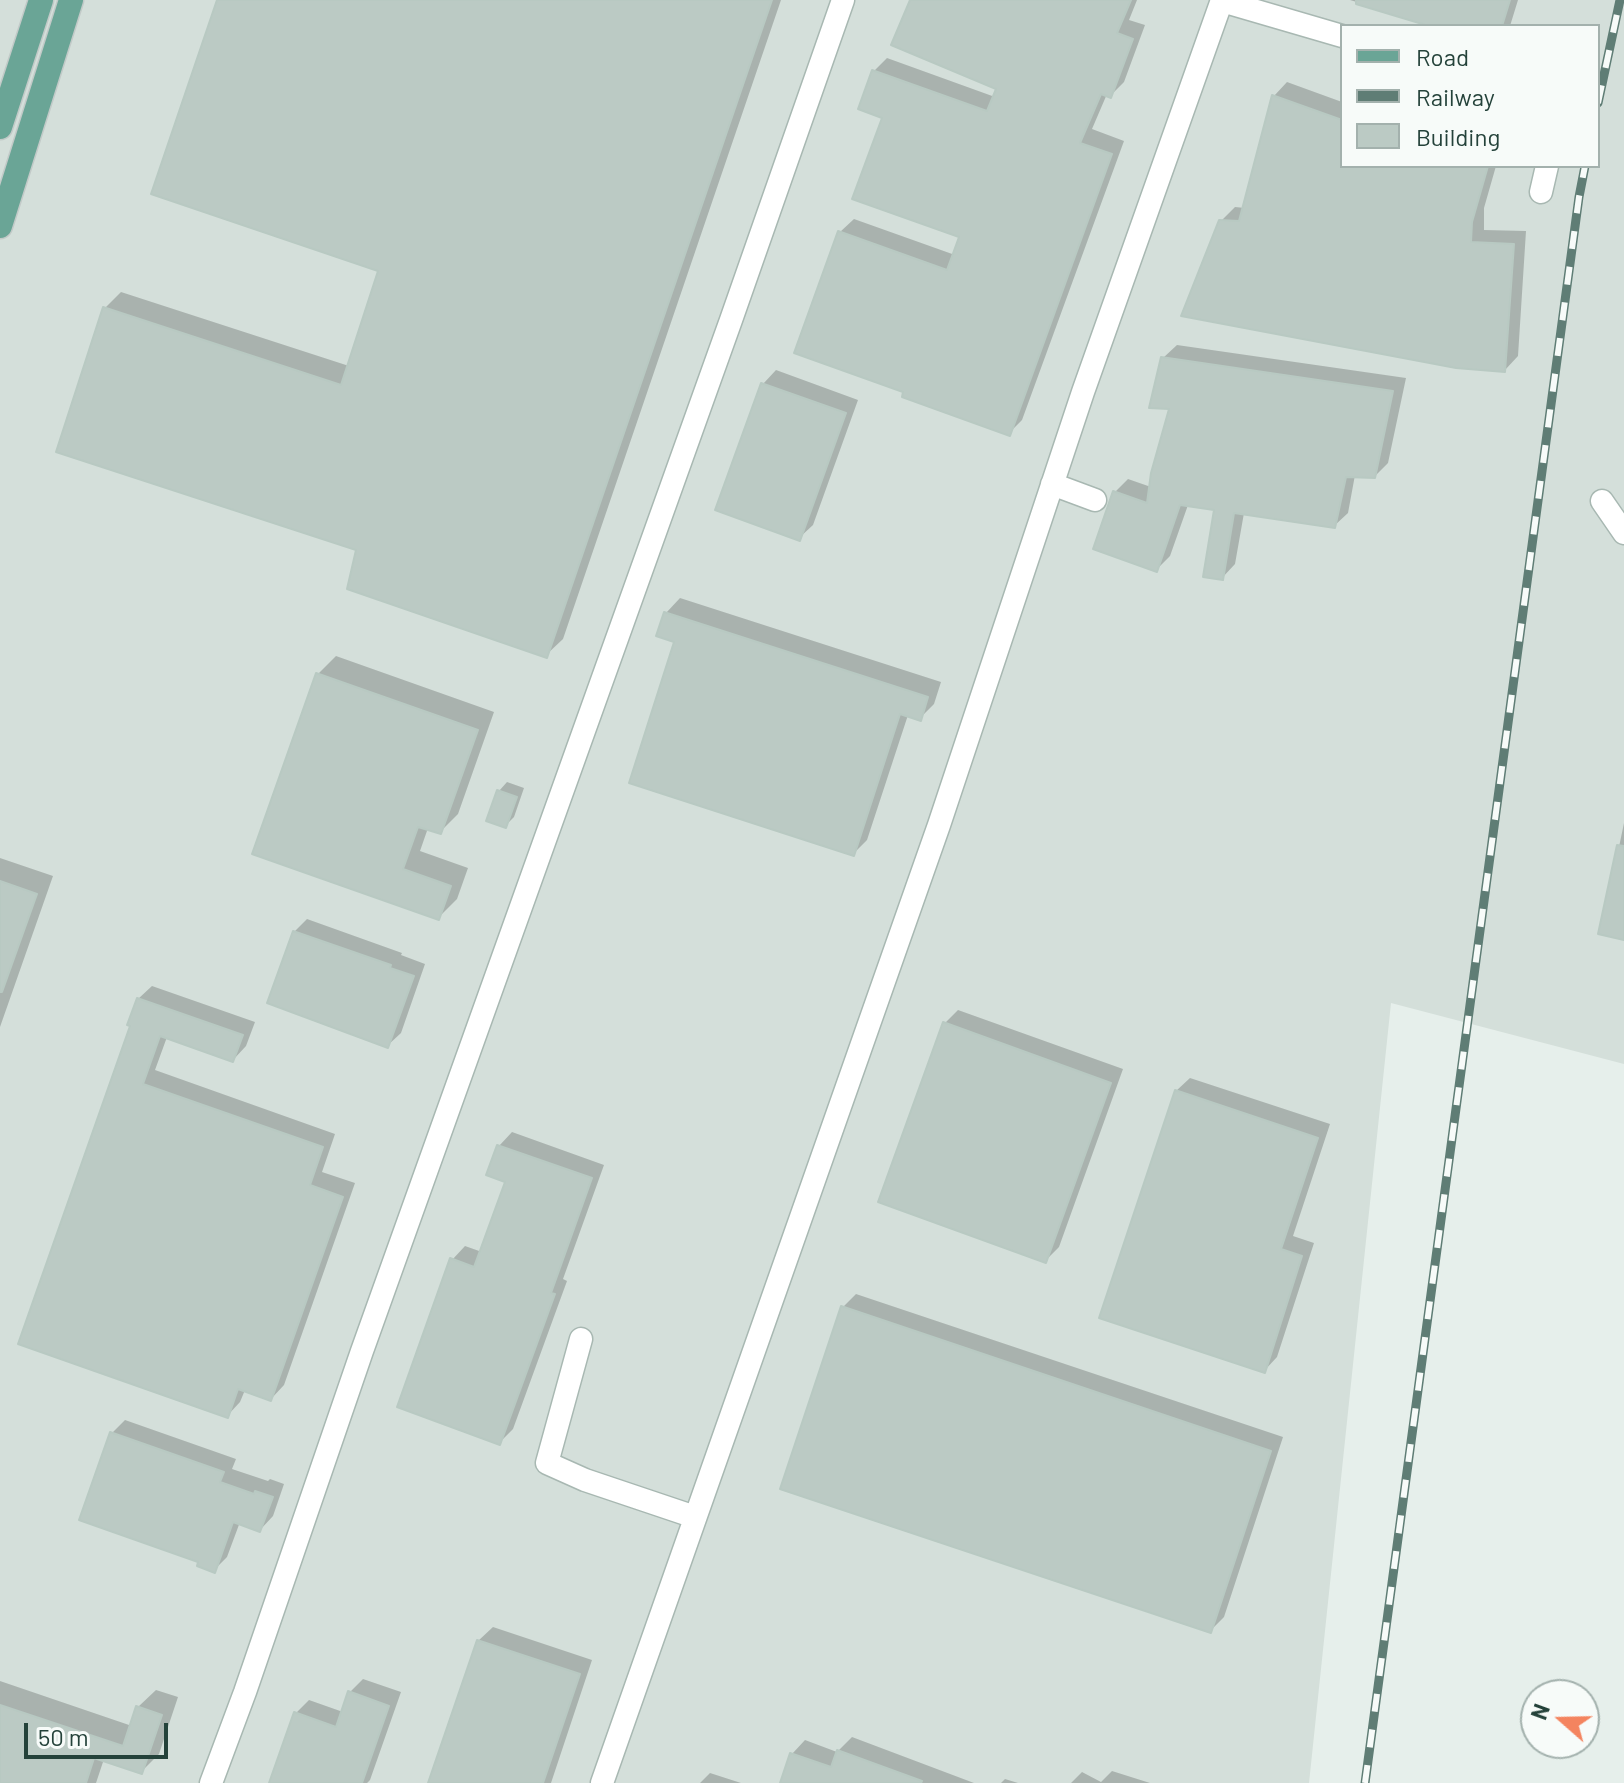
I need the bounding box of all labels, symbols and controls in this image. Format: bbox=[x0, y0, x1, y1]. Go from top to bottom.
legend bbox=[1340, 24, 1600, 168]
text: Road bbox=[1416, 42, 1469, 71]
text: Railway bbox=[1416, 82, 1495, 111]
text: Building bbox=[1416, 122, 1500, 151]
north arrow bbox=[1520, 1679, 1600, 1759]
text: N bbox=[1525, 1700, 1554, 1723]
scale bar bbox=[28, 1707, 172, 1757]
text: 50 m bbox=[38, 1722, 89, 1751]

